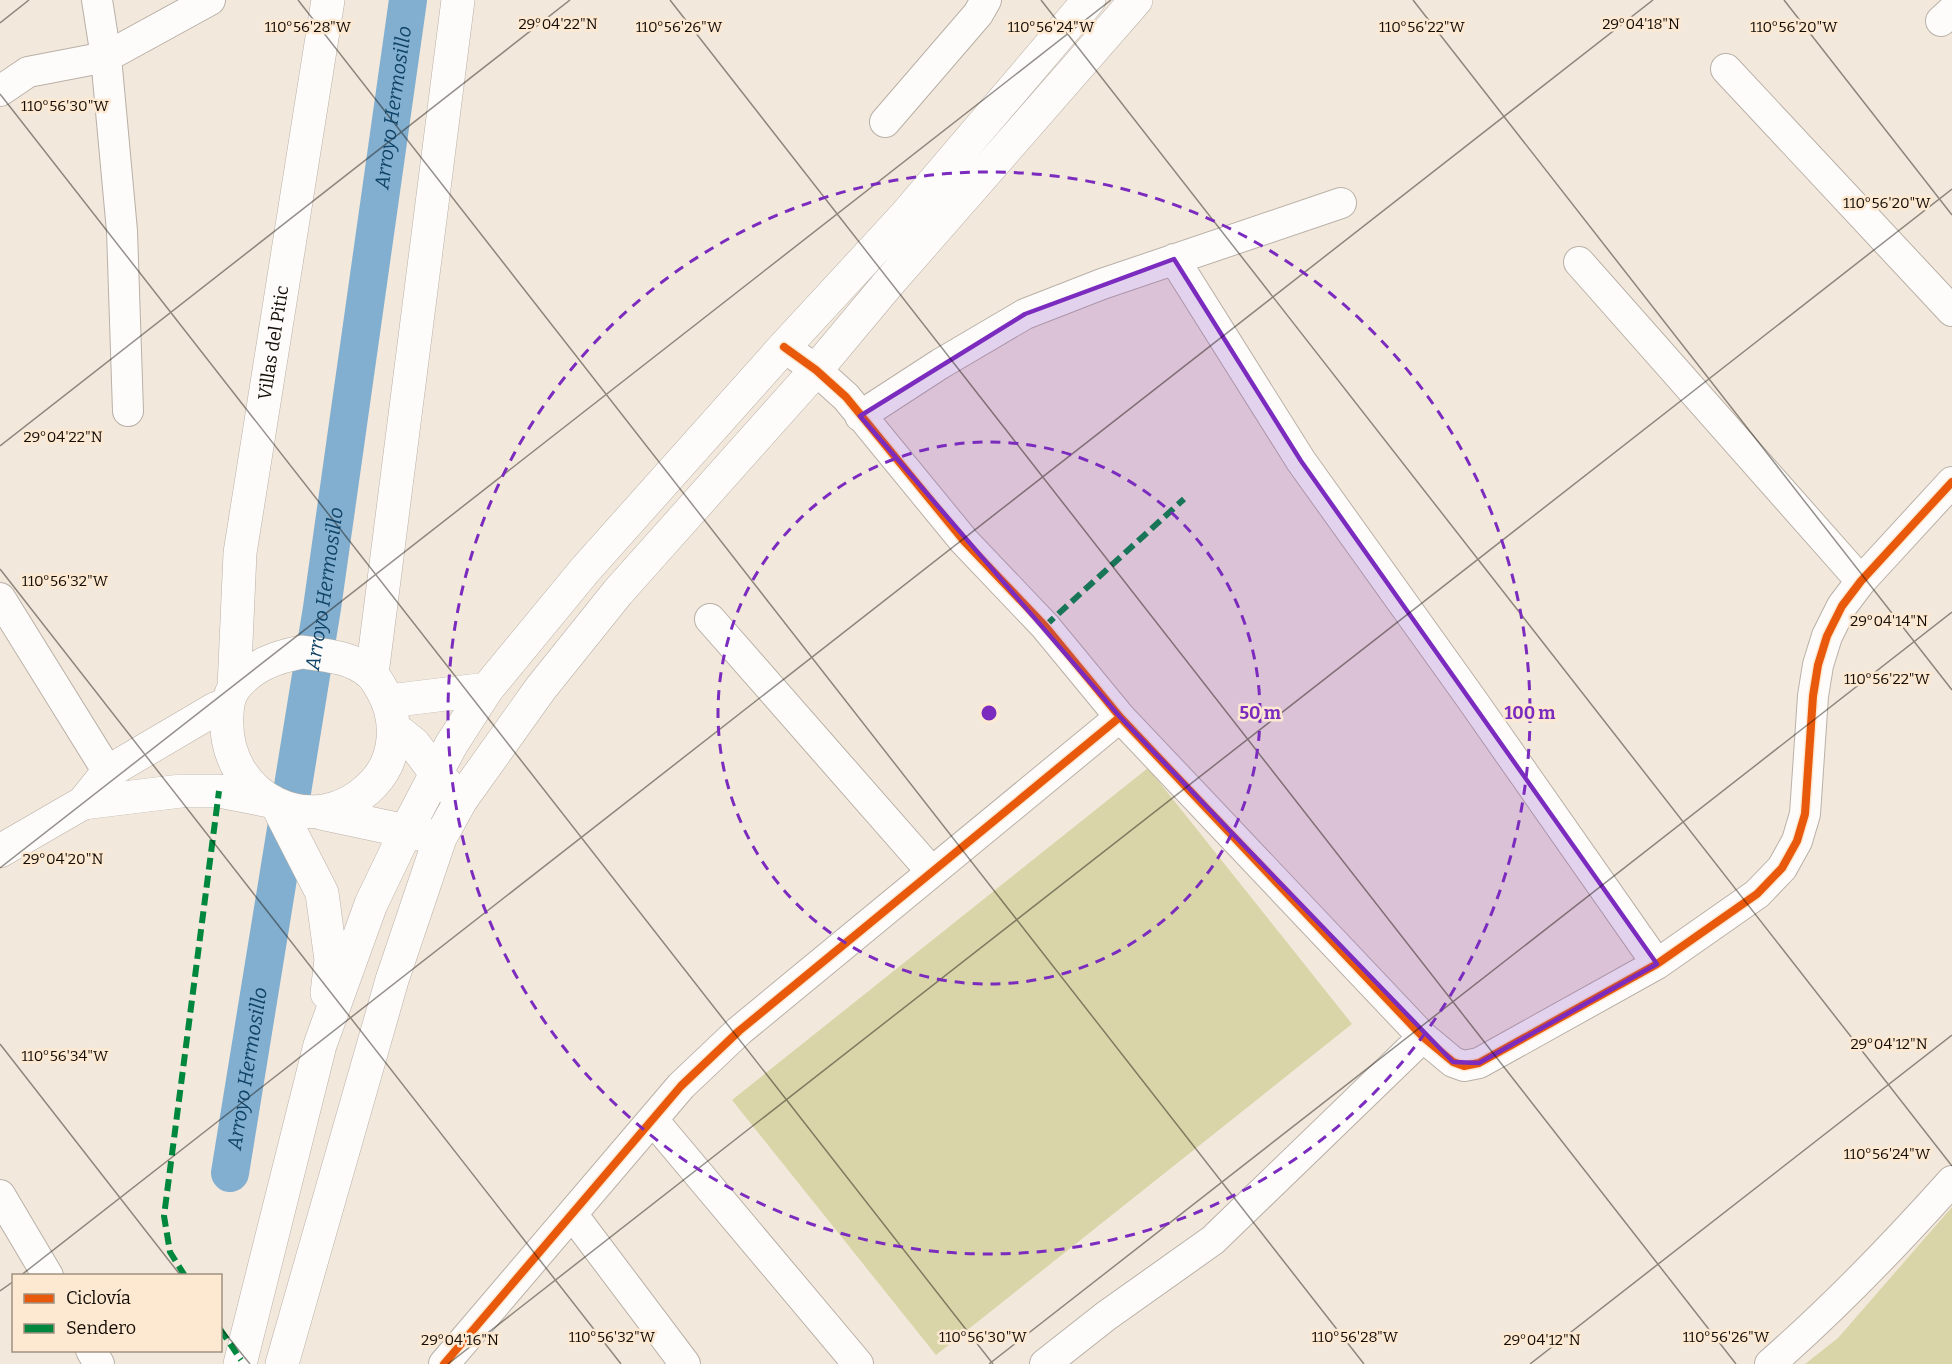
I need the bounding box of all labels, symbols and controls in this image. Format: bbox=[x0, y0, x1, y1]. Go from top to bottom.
text: 29°04'22"N bbox=[518, 15, 598, 33]
text: 29°04'18"N bbox=[1602, 15, 1680, 33]
text: 110°56'28"W bbox=[265, 18, 352, 36]
text: 110°56'26"W bbox=[636, 18, 723, 36]
text: 110°56'24"W bbox=[1008, 18, 1095, 36]
text: 110°56'22"W bbox=[1379, 18, 1466, 36]
text: 110°56'20"W bbox=[1750, 18, 1838, 36]
water label: Arroyo Hermosillo bbox=[369, 24, 416, 191]
text: 110°56'30"W bbox=[21, 97, 110, 115]
text: 110°56'20"W bbox=[1843, 194, 1931, 212]
street label: Villas del Pitic bbox=[253, 284, 293, 402]
text: 29°04'22"N bbox=[23, 428, 103, 446]
water label: Arroyo Hermosillo bbox=[300, 506, 348, 673]
text: 110°56'32"W bbox=[22, 572, 109, 590]
text: 29°04'14"N bbox=[1850, 612, 1928, 630]
text: 110°56'22"W bbox=[1844, 670, 1931, 688]
text: 50 m bbox=[1239, 702, 1281, 724]
text: 100 m bbox=[1504, 702, 1556, 724]
centre of rings bbox=[979, 703, 999, 723]
text: 29°04'20"N bbox=[23, 850, 103, 868]
water label: Arroyo Hermosillo bbox=[222, 985, 272, 1152]
text: 29°04'12"N bbox=[1850, 1035, 1928, 1053]
text: 110°56'34"W bbox=[22, 1047, 109, 1065]
text: 110°56'24"W bbox=[1844, 1145, 1931, 1163]
legend bbox=[12, 1274, 222, 1352]
text: Ciclovía bbox=[66, 1287, 131, 1309]
text: Sendero bbox=[66, 1317, 136, 1339]
text: 110°56'32"W bbox=[569, 1328, 656, 1346]
text: 110°56'30"W bbox=[939, 1328, 1028, 1346]
text: 110°56'28"W bbox=[1312, 1328, 1399, 1346]
text: 110°56'26"W bbox=[1683, 1328, 1770, 1346]
text: 29°04'16"N bbox=[421, 1331, 499, 1349]
text: 29°04'12"N bbox=[1503, 1331, 1581, 1349]

